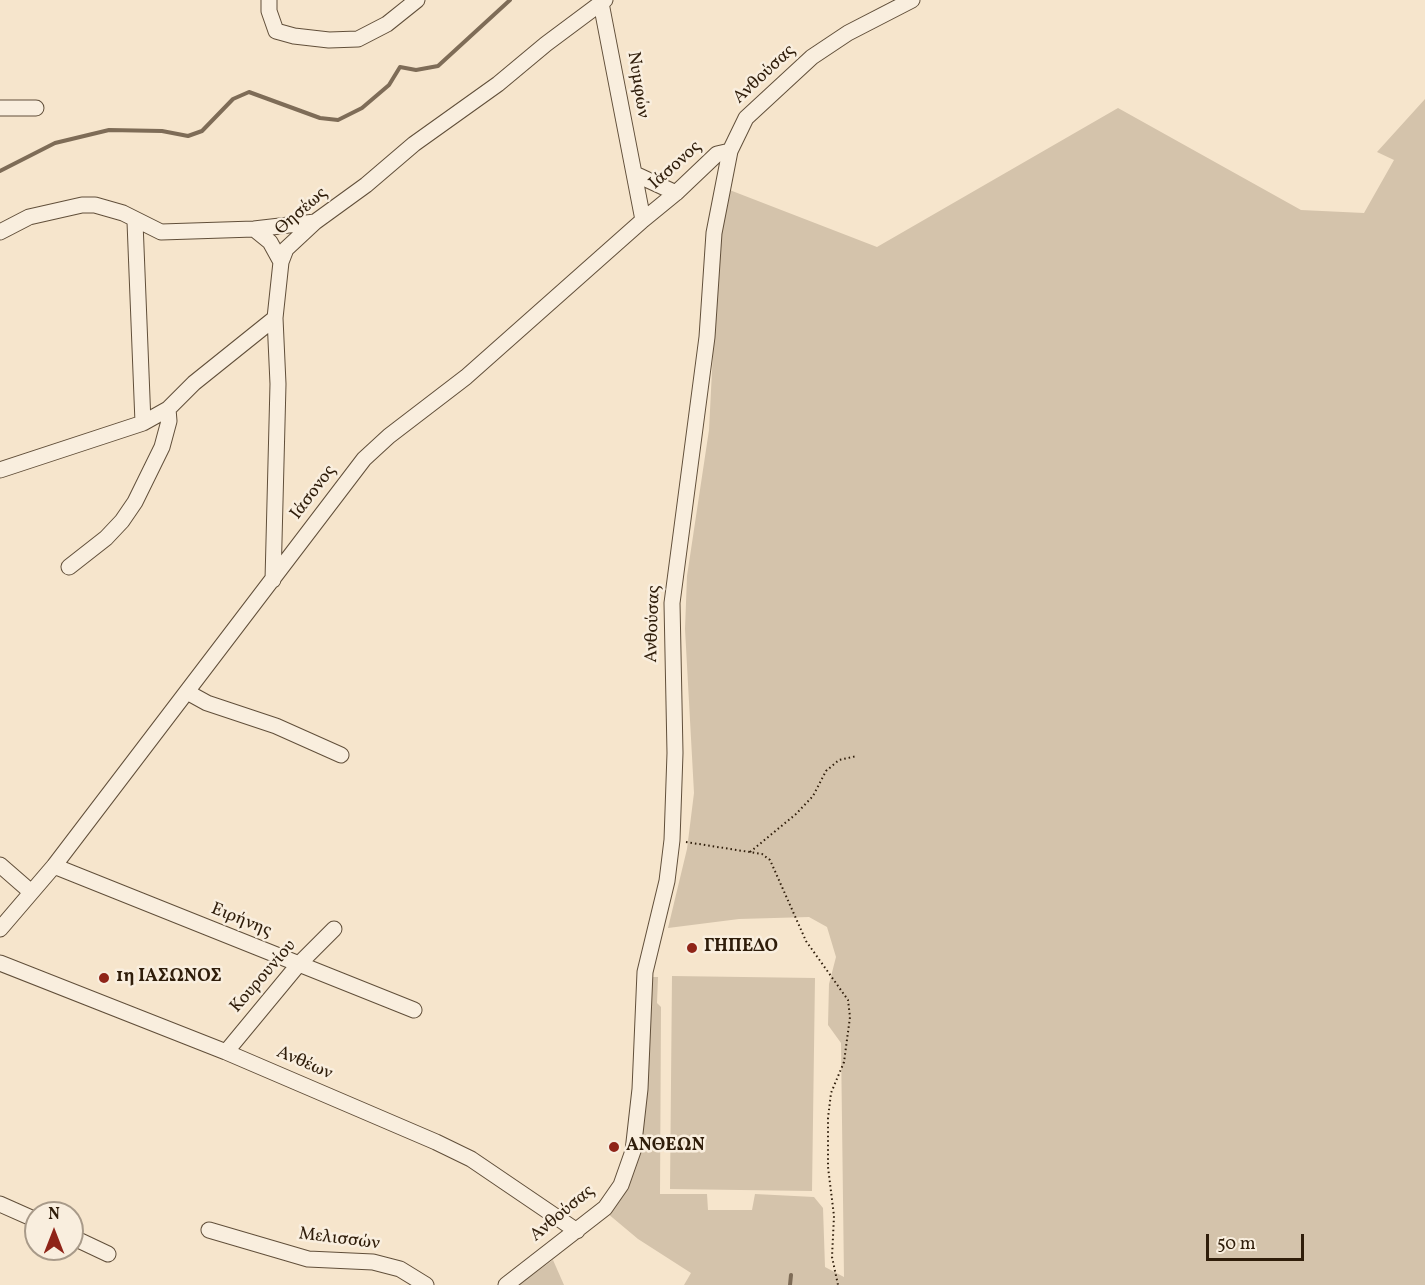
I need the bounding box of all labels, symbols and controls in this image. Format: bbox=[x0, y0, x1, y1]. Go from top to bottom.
street label: Ανθούσας bbox=[729, 41, 801, 109]
street label: Νυμφών bbox=[621, 50, 653, 120]
street label: Ιάσονος bbox=[645, 137, 707, 195]
street label: Θησέως bbox=[271, 183, 333, 241]
street label: Ιάσονος bbox=[286, 461, 342, 525]
street label: Ανθούσας bbox=[642, 585, 666, 663]
street label: Ειρήνης bbox=[208, 899, 274, 943]
street label: Κουρουνίου bbox=[226, 936, 302, 1018]
place label: ΓΗΠΕΔΟ bbox=[704, 937, 778, 959]
marker: ΓΗΠΕΔΟ bbox=[685, 941, 699, 955]
place label: 1η ΙΑΣΩΝΟΣ bbox=[116, 967, 221, 989]
marker: 1η ΙΑΣΩΝΟΣ bbox=[97, 971, 111, 985]
street label: Ανθέων bbox=[273, 1043, 335, 1085]
place label: ΑΝΘΕΩΝ bbox=[626, 1136, 705, 1158]
marker: ΑΝΘΕΩΝ bbox=[607, 1140, 621, 1154]
street label: Ανθούσας bbox=[526, 1181, 600, 1247]
north arrow bbox=[24, 1201, 84, 1261]
text: N bbox=[48, 1204, 60, 1226]
scale bar bbox=[1209, 1222, 1306, 1260]
street label: Μελισσών bbox=[297, 1224, 381, 1256]
text: 50 m bbox=[1217, 1232, 1256, 1257]

